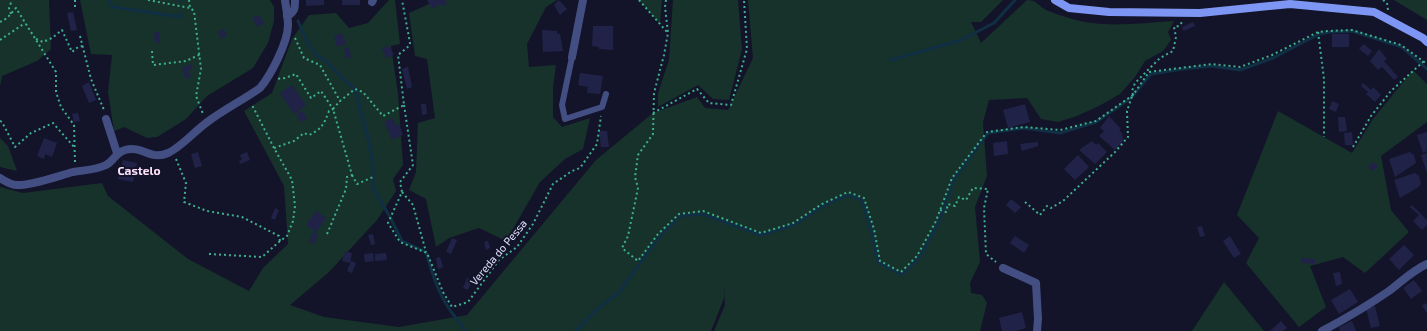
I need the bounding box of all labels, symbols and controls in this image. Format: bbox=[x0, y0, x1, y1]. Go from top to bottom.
district label: Castelo bbox=[118, 163, 160, 177]
street label: Vereda do Pessa bbox=[467, 217, 529, 287]

